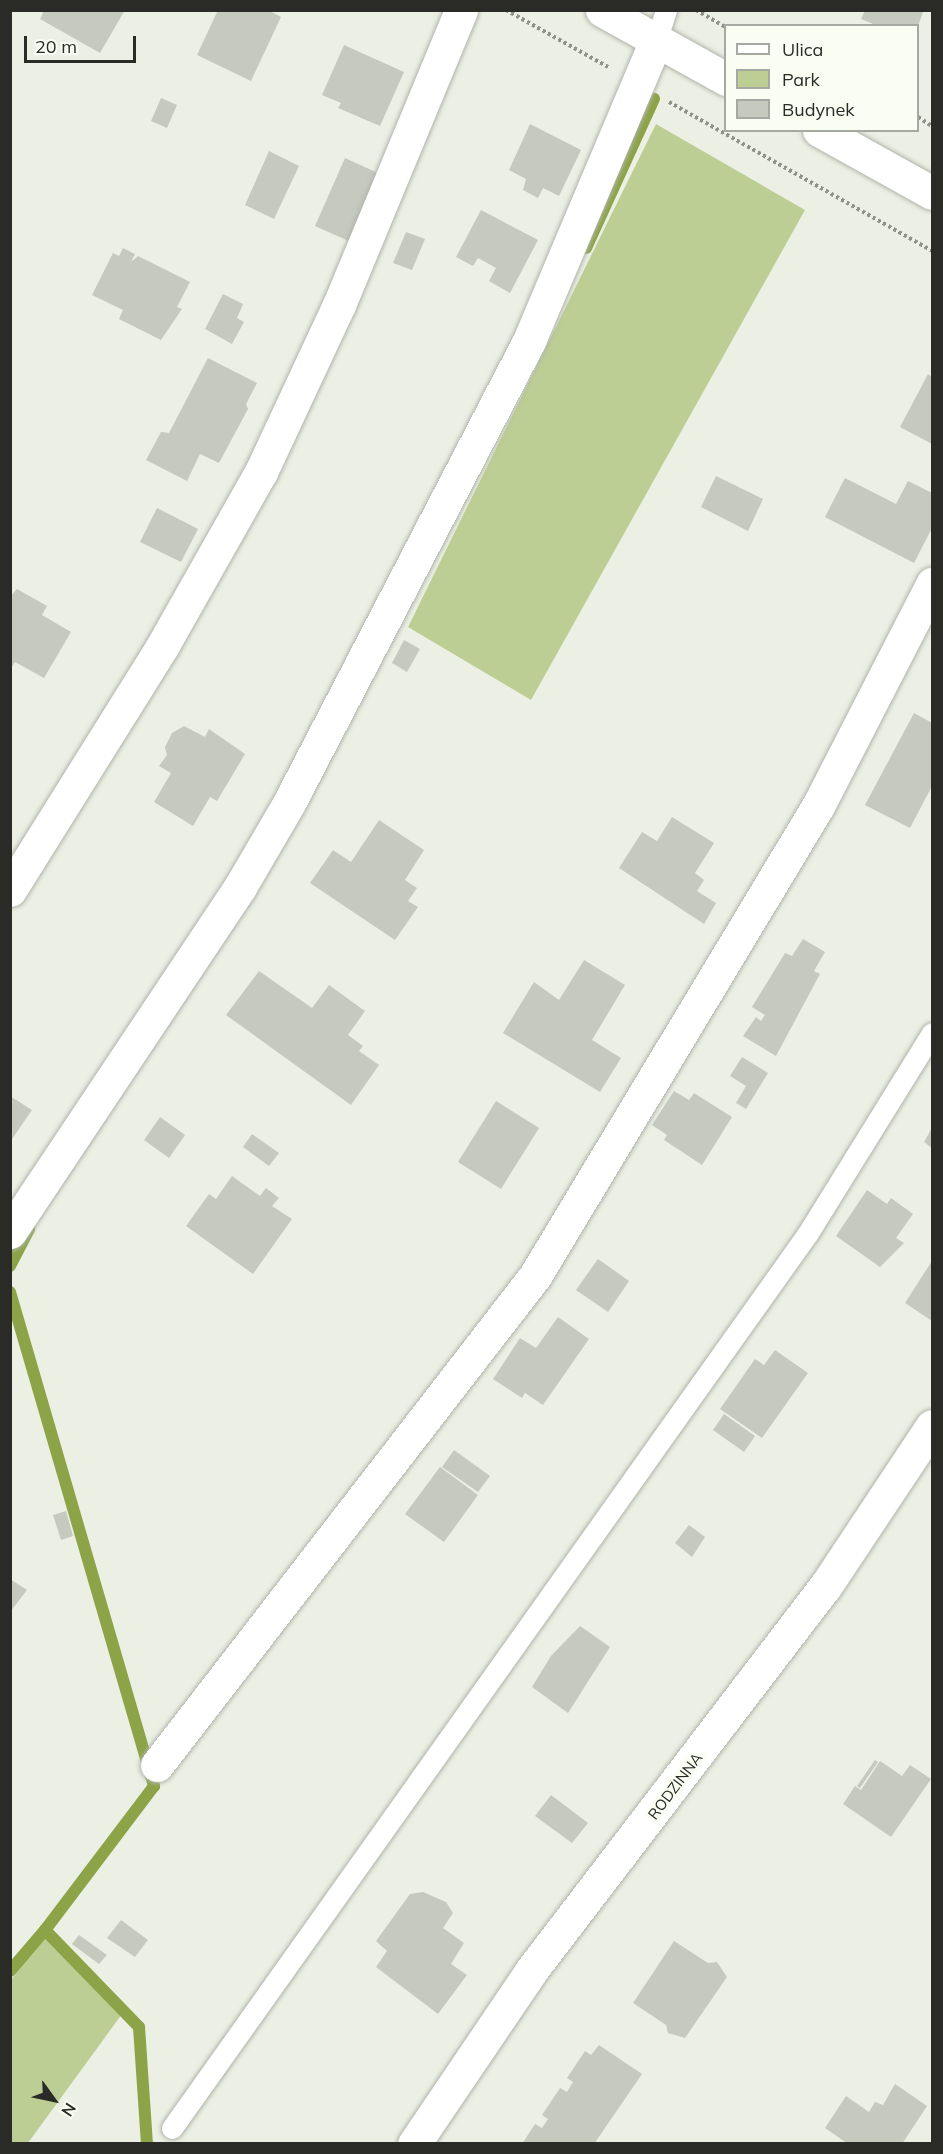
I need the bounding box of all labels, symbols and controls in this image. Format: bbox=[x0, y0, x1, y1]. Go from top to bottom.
scale bar bbox=[27, 24, 140, 62]
legend bbox=[724, 24, 919, 132]
text: 20 m bbox=[35, 35, 77, 58]
text: Ulica bbox=[782, 38, 823, 61]
text: Park bbox=[782, 68, 820, 91]
text: Budynek bbox=[782, 98, 855, 121]
street label: RODZINNA bbox=[644, 1749, 706, 1823]
north arrow bbox=[24, 2070, 84, 2130]
text: N bbox=[57, 2099, 81, 2120]

